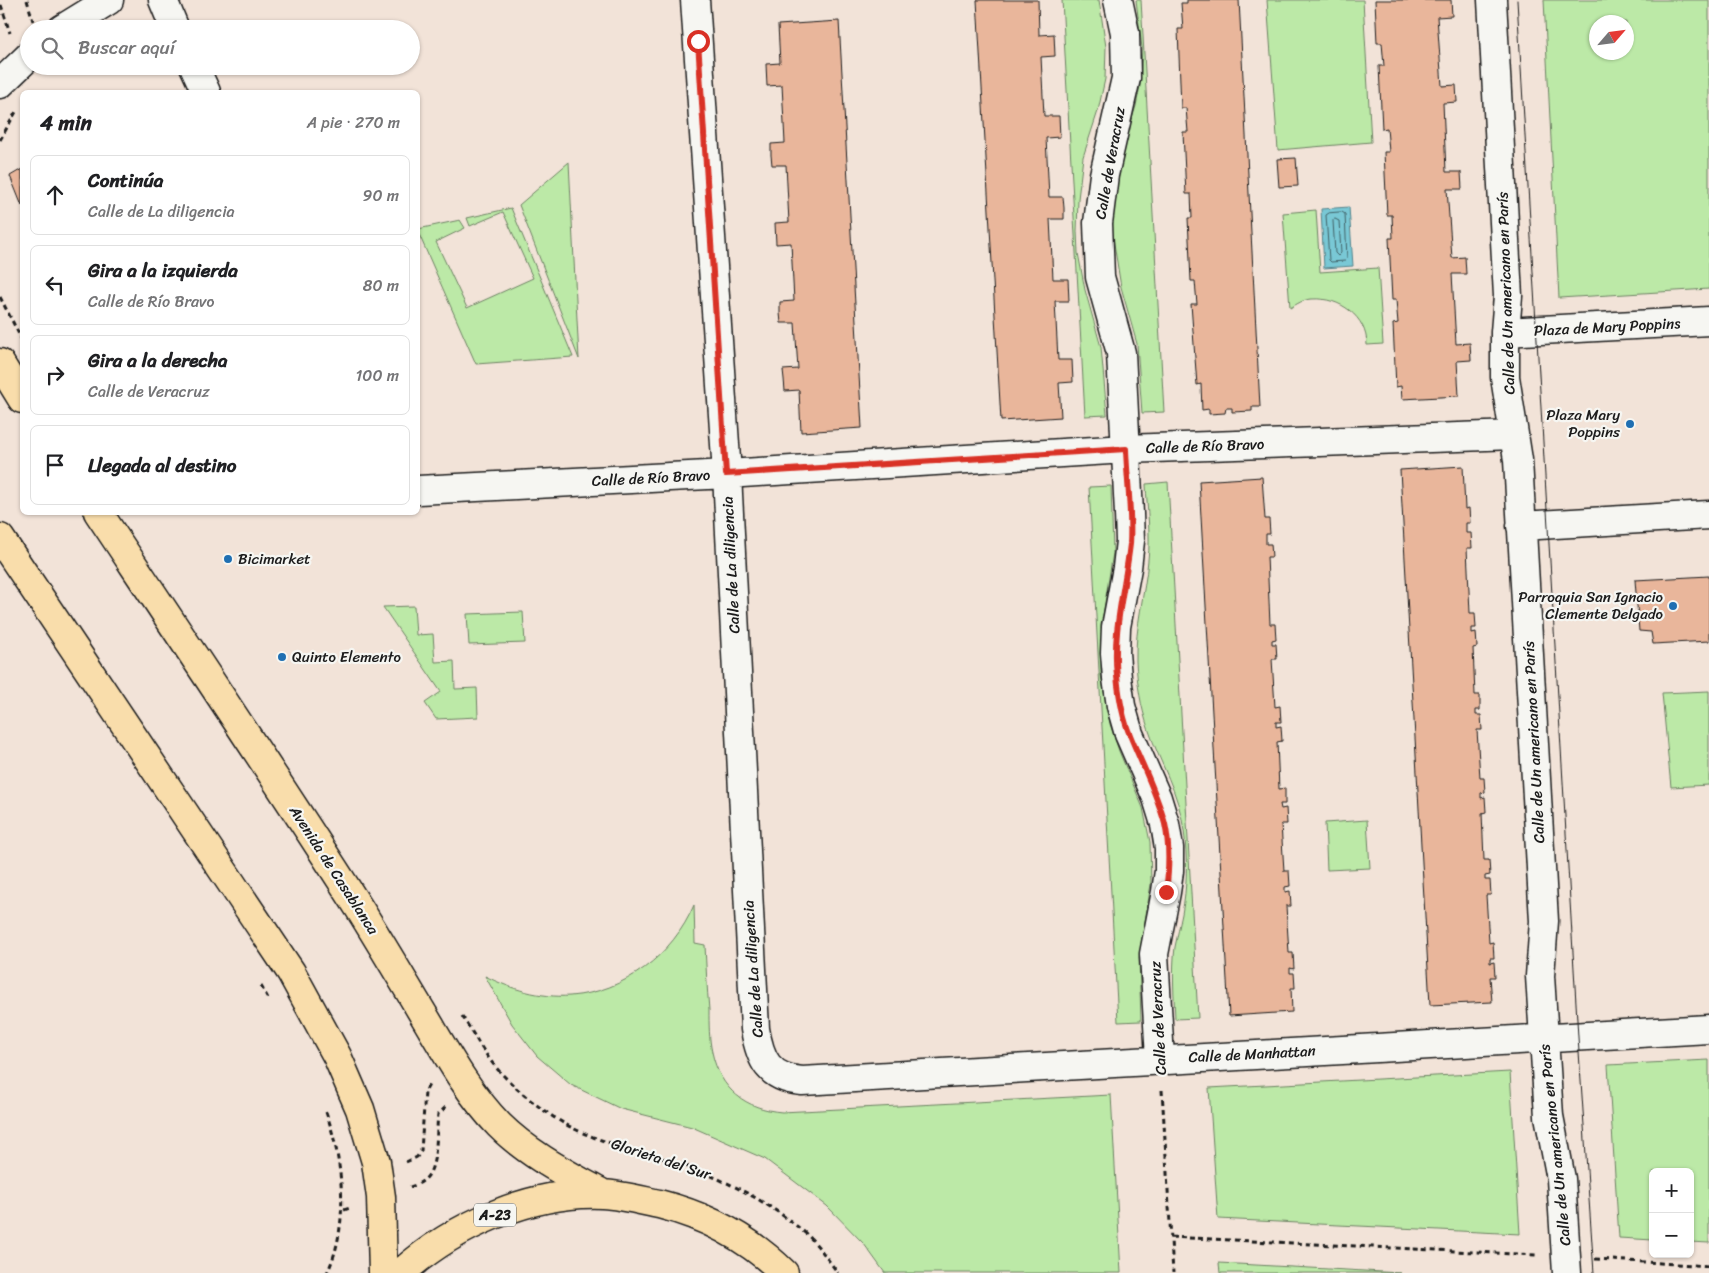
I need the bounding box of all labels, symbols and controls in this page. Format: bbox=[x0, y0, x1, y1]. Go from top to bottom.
north arrow bbox=[1589, 15, 1634, 60]
search box bbox=[20, 20, 420, 75]
route start bbox=[687, 30, 710, 53]
text: Buscar aquí bbox=[78, 31, 175, 64]
icon: search bbox=[38, 34, 66, 62]
text: 4 min bbox=[40, 104, 92, 142]
street label: Calle de Veracruz bbox=[1087, 104, 1133, 221]
text: A pie · 270 m bbox=[307, 108, 400, 137]
text: Continúa bbox=[88, 164, 163, 197]
icon: ahead bbox=[41, 181, 69, 209]
text: 90 m bbox=[363, 181, 399, 210]
street label: Calle de Un americano en París bbox=[1489, 191, 1523, 395]
text: Calle de La diligencia bbox=[88, 197, 235, 226]
text: Gira a la izquierda bbox=[88, 254, 238, 287]
icon: left bbox=[41, 271, 69, 299]
text: 80 m bbox=[363, 271, 399, 300]
text: Calle de Río Bravo bbox=[88, 287, 214, 316]
street label: Plaza de Mary Poppins bbox=[1533, 310, 1682, 344]
text: Gira a la derecha bbox=[88, 344, 227, 377]
icon: right bbox=[41, 361, 69, 389]
text: 100 m bbox=[355, 361, 399, 390]
text: Calle de Veracruz bbox=[88, 377, 210, 406]
place label: Plaza Mary Poppins bbox=[1546, 402, 1620, 445]
marker: Plaza Mary Poppins bbox=[1624, 418, 1636, 430]
street label: Calle de Río Bravo bbox=[1145, 431, 1265, 461]
text: Llegada al destino bbox=[88, 449, 237, 482]
icon: arrive bbox=[41, 451, 69, 479]
street label: Calle de Río Bravo bbox=[591, 462, 711, 494]
street label: Calle de La diligencia bbox=[714, 495, 748, 634]
place label: Bicimarket bbox=[238, 546, 311, 572]
marker: Bicimarket bbox=[222, 553, 234, 565]
place label: Parroquia San Ignacio Clemente Delgado bbox=[1518, 584, 1664, 627]
marker: Parroquia San Ignacio Clemente Delgado bbox=[1667, 600, 1679, 612]
street label: Calle de Un americano en París bbox=[1516, 640, 1552, 844]
place label: Quinto Elemento bbox=[292, 644, 402, 670]
marker: Quinto Elemento bbox=[276, 651, 288, 663]
street label: Avenida de Casablanca bbox=[282, 799, 386, 940]
route end bbox=[1155, 881, 1178, 904]
street label: Calle de La diligencia bbox=[735, 899, 771, 1038]
street label: Calle de Veracruz bbox=[1142, 960, 1174, 1076]
street label: Calle de Manhattan bbox=[1188, 1038, 1316, 1070]
street label: Calle de Un americano en París bbox=[1531, 1043, 1579, 1247]
street label: Glorieta del Sur bbox=[608, 1131, 715, 1188]
map controls bbox=[1649, 1168, 1694, 1258]
button: + bbox=[1649, 1168, 1694, 1213]
road number: A-23 bbox=[474, 1204, 516, 1226]
button: − bbox=[1649, 1213, 1694, 1258]

